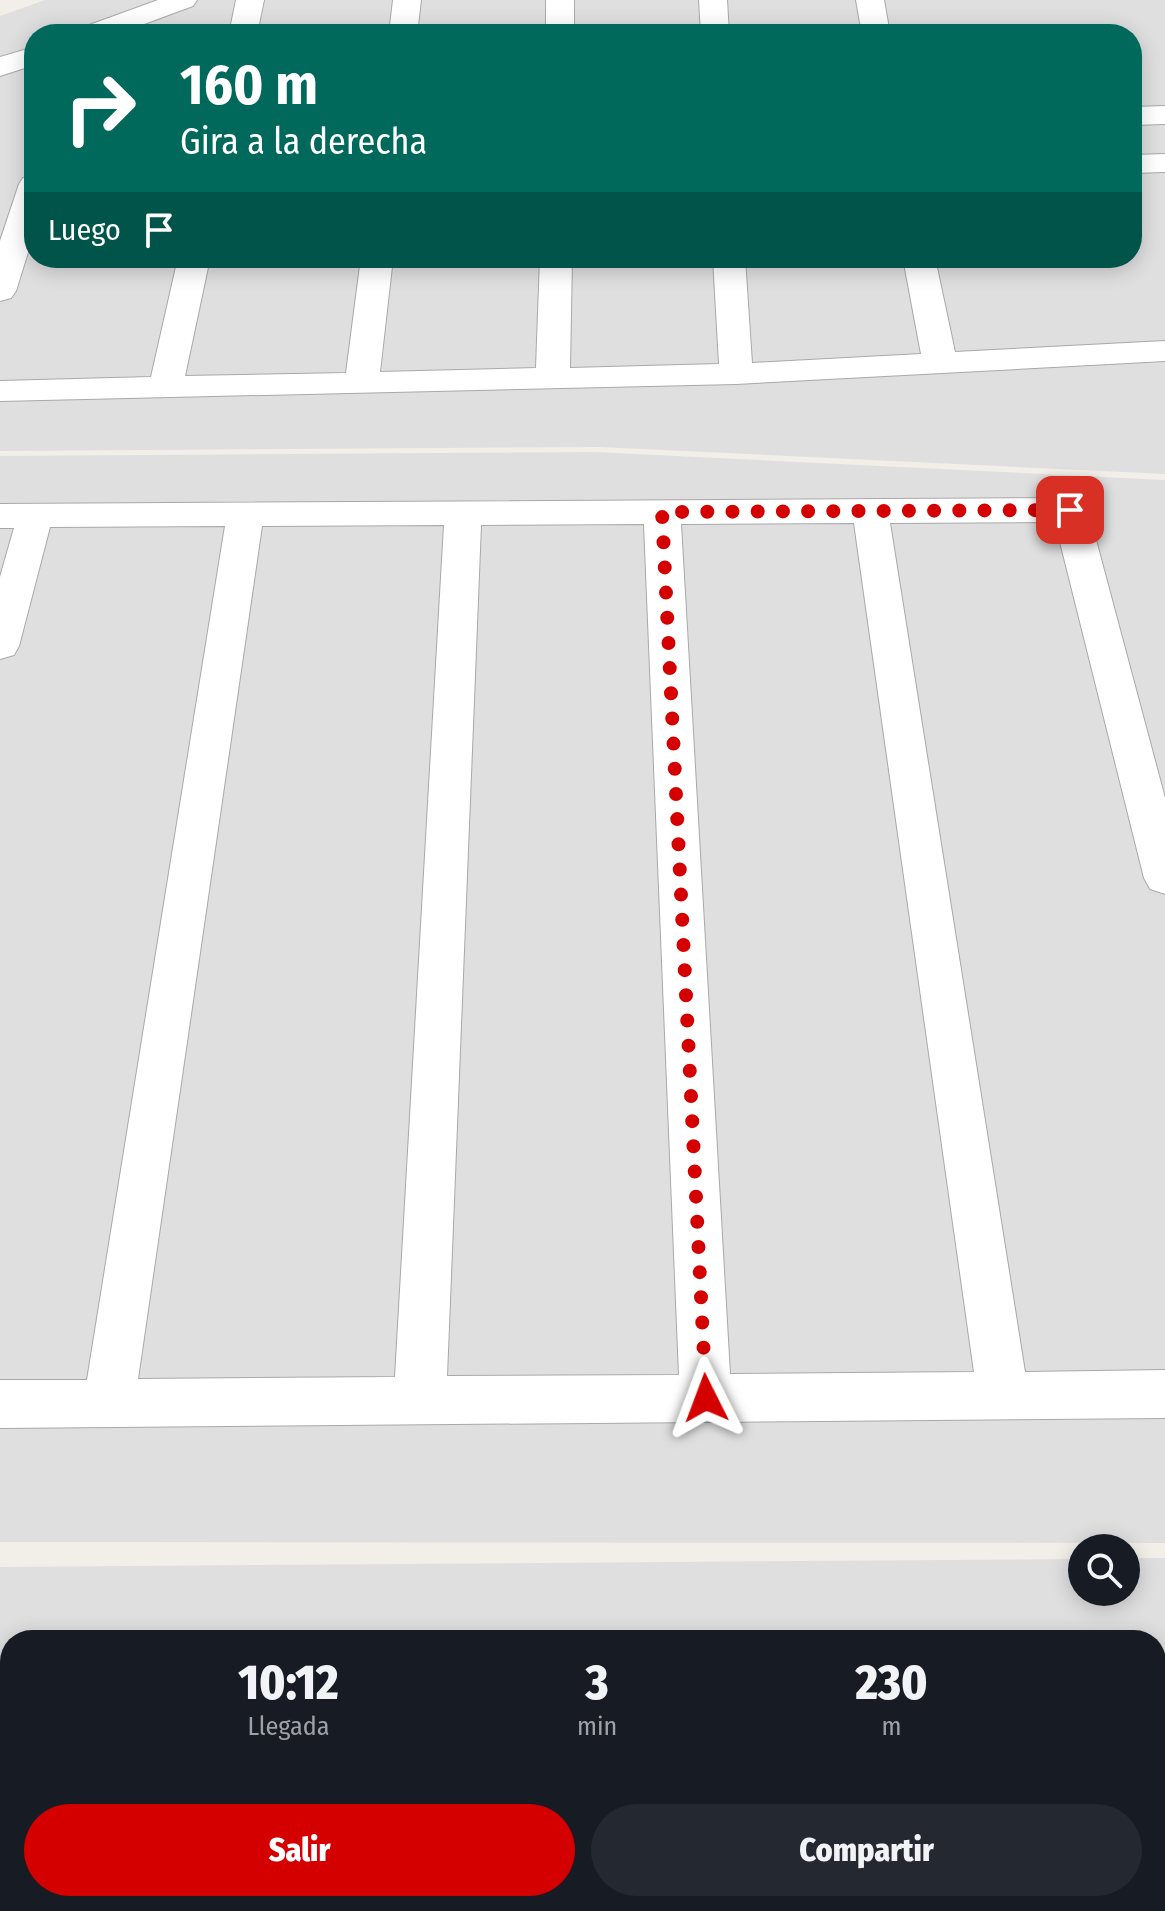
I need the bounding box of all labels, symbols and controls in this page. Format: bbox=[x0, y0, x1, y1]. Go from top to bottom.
text: 160 m bbox=[180, 52, 318, 119]
icon: right bbox=[48, 56, 152, 160]
text: Gira a la derecha bbox=[180, 120, 427, 164]
icon: arrive bbox=[137, 208, 181, 252]
text: Luego bbox=[48, 212, 121, 248]
pin bbox=[1036, 476, 1104, 544]
icon: arrive bbox=[1048, 488, 1092, 532]
position arrow bbox=[664, 1356, 748, 1440]
map controls bbox=[1068, 1534, 1140, 1606]
button: search bbox=[1068, 1534, 1140, 1606]
text: 10:12 bbox=[238, 1654, 339, 1712]
text: 3 bbox=[586, 1654, 609, 1712]
text: 230 bbox=[855, 1654, 928, 1712]
text: Llegada bbox=[247, 1711, 329, 1742]
text: min bbox=[577, 1711, 617, 1742]
text: m bbox=[882, 1711, 902, 1742]
button: Salir bbox=[24, 1804, 575, 1896]
button: Compartir bbox=[591, 1804, 1142, 1896]

